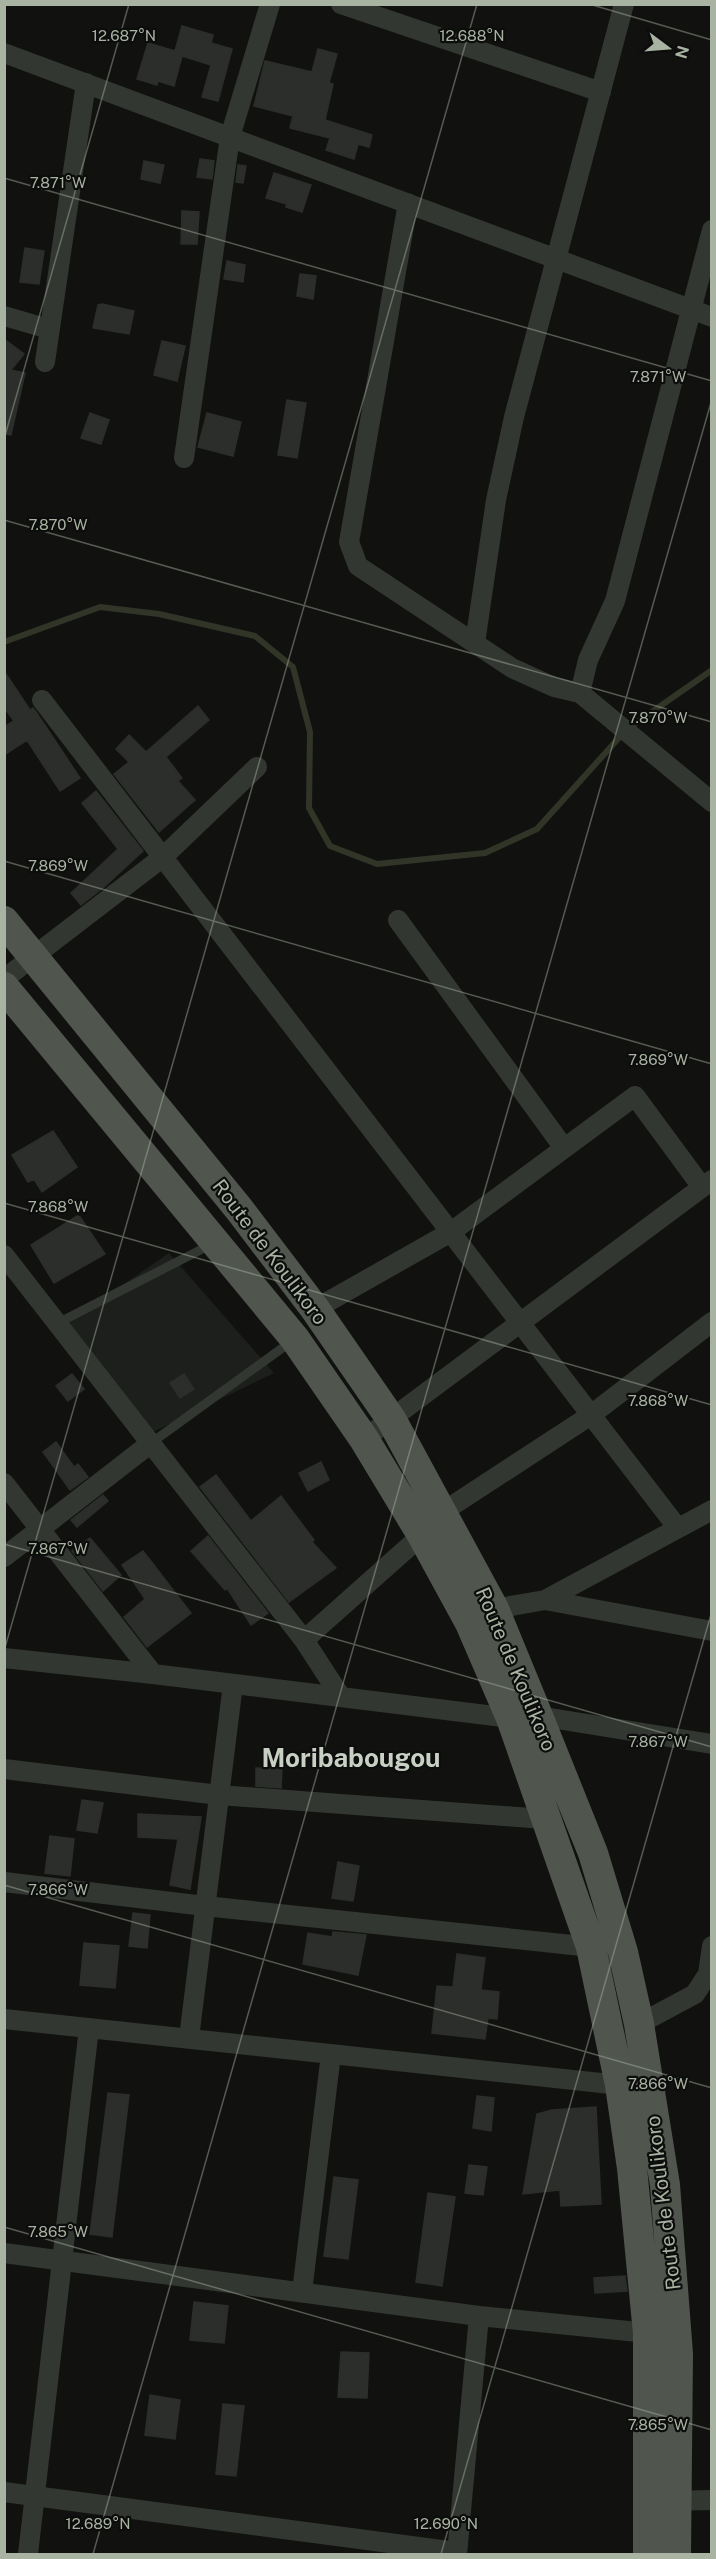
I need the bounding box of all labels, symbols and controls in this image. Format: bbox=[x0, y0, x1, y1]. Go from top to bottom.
north arrow bbox=[638, 18, 698, 78]
text: 12.687°N bbox=[92, 27, 156, 44]
text: 12.688°N bbox=[439, 27, 505, 44]
text: N bbox=[671, 43, 693, 61]
text: 7.871°W bbox=[30, 174, 86, 191]
text: 7.871°W bbox=[630, 368, 686, 385]
text: 7.870°W bbox=[28, 516, 88, 533]
text: 7.870°W bbox=[628, 709, 688, 726]
text: 7.869°W bbox=[28, 857, 88, 874]
text: 7.869°W bbox=[628, 1051, 688, 1068]
street label: Route de Koulikoro bbox=[208, 1175, 332, 1329]
text: 7.868°W bbox=[28, 1198, 88, 1215]
text: 7.868°W bbox=[628, 1392, 688, 1409]
text: 7.867°W bbox=[28, 1540, 88, 1557]
street label: Route de Koulikoro bbox=[471, 1584, 561, 1754]
text: 7.867°W bbox=[628, 1733, 688, 1750]
district label: Moribabougou bbox=[261, 1742, 441, 1773]
text: 7.866°W bbox=[28, 1881, 88, 1898]
text: 7.866°W bbox=[628, 2075, 688, 2092]
street label: Route de Koulikoro bbox=[640, 2114, 686, 2292]
text: 7.865°W bbox=[28, 2223, 88, 2240]
text: 7.865°W bbox=[628, 2416, 688, 2433]
text: 12.689°N bbox=[66, 2515, 130, 2532]
text: 12.690°N bbox=[414, 2515, 478, 2532]

